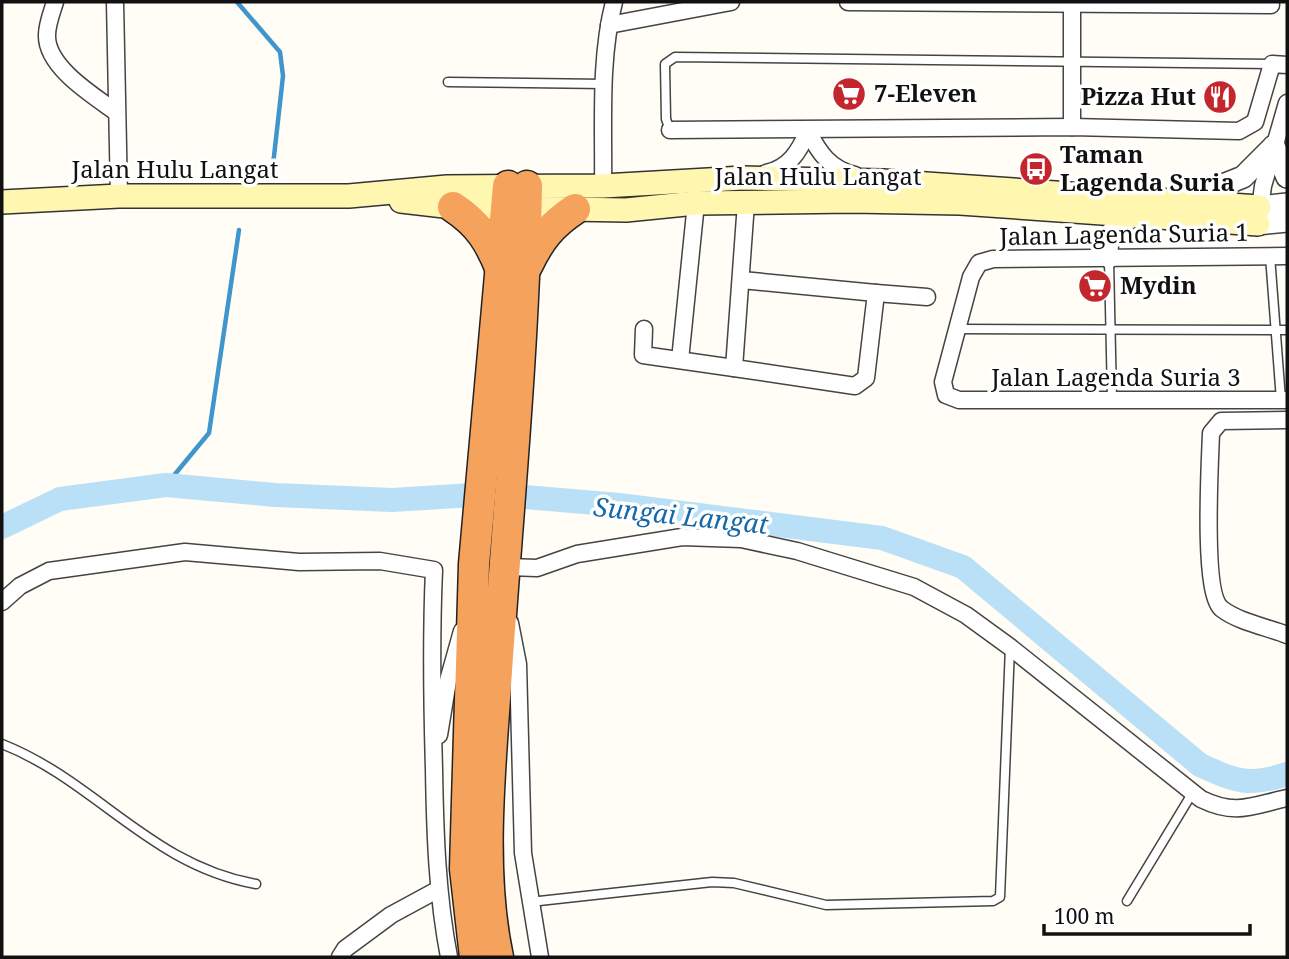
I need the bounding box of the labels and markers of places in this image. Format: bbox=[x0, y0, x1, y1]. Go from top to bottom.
supermarket icon: 7-Eleven bbox=[830, 75, 868, 113]
place label: 7-Eleven bbox=[874, 76, 977, 109]
restaurant icon: Pizza Hut bbox=[1201, 78, 1239, 116]
place label: Pizza Hut bbox=[1081, 79, 1196, 112]
place label: Taman Lagenda Suria bbox=[1060, 137, 1235, 198]
bus stop icon: Taman Lagenda Suria bbox=[1017, 150, 1055, 188]
supermarket icon: Mydin bbox=[1076, 267, 1114, 305]
place label: Mydin bbox=[1120, 268, 1197, 301]

